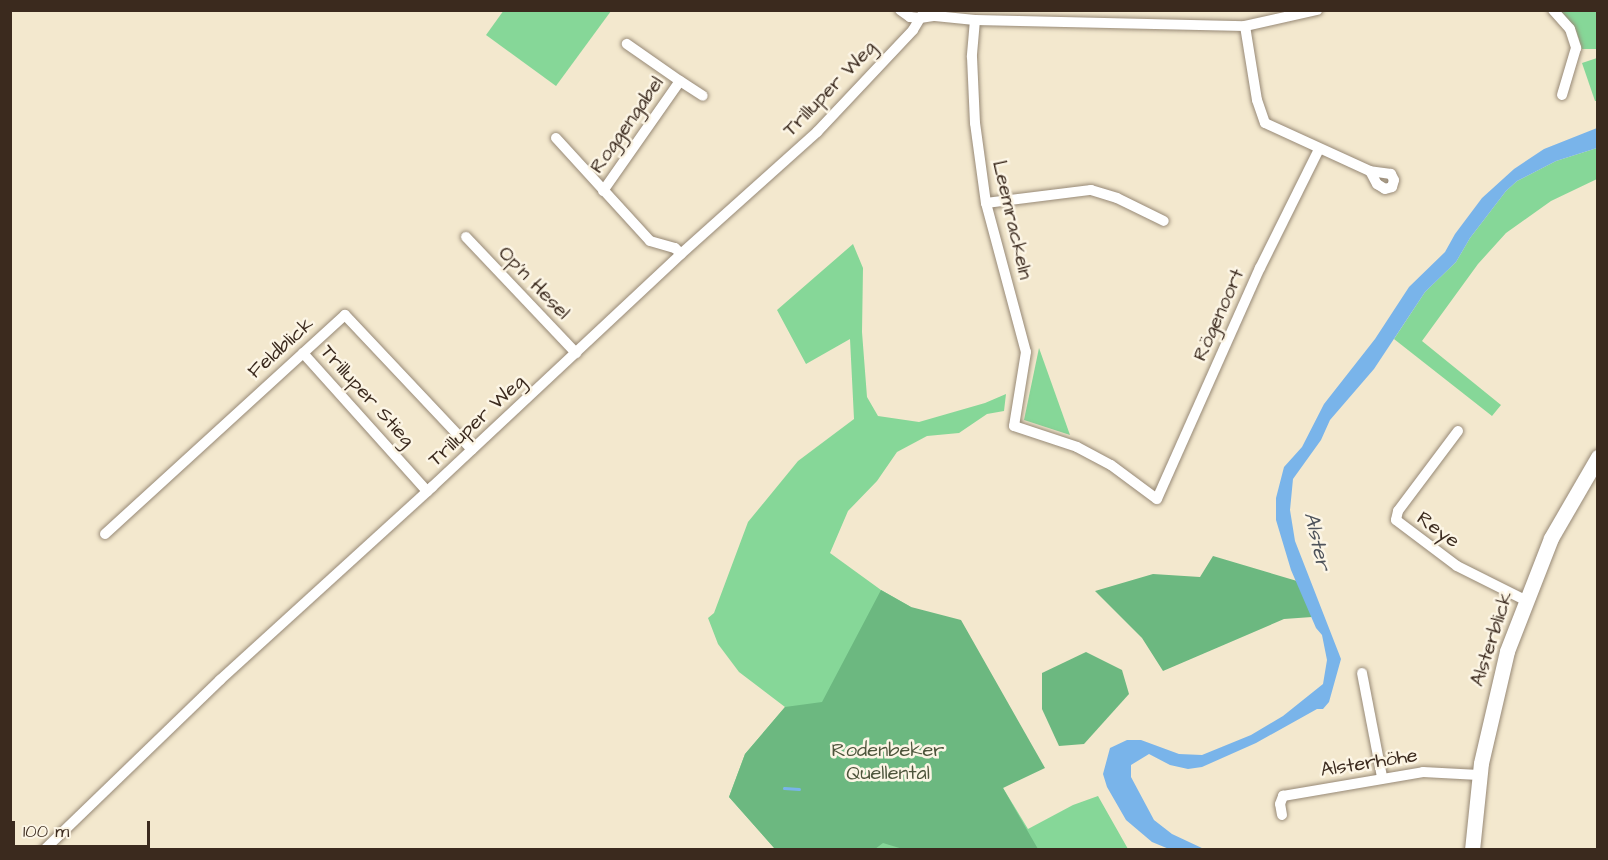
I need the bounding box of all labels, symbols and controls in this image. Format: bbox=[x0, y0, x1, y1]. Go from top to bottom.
street label: Trilluper Weg bbox=[778, 36, 882, 142]
street label: Roggengabel bbox=[585, 72, 669, 178]
street label: Leemrackeln bbox=[987, 158, 1037, 282]
street label: Op'n Hesel bbox=[493, 241, 575, 325]
street label: Rögenoort bbox=[1188, 265, 1250, 365]
street label: Feldblick bbox=[243, 312, 319, 384]
street label: Trilluper Stieg bbox=[315, 340, 419, 452]
street label: Trilluper Weg bbox=[424, 370, 530, 472]
street label: Reye bbox=[1412, 507, 1464, 553]
water label: Alster bbox=[1298, 510, 1336, 572]
street label: Alsterblick bbox=[1465, 589, 1519, 689]
park label: Rodenbeker Quellental bbox=[832, 738, 944, 785]
street label: Alsterhöhe bbox=[1319, 743, 1419, 783]
scale bar bbox=[15, 809, 153, 847]
text: 100 m bbox=[23, 819, 69, 844]

